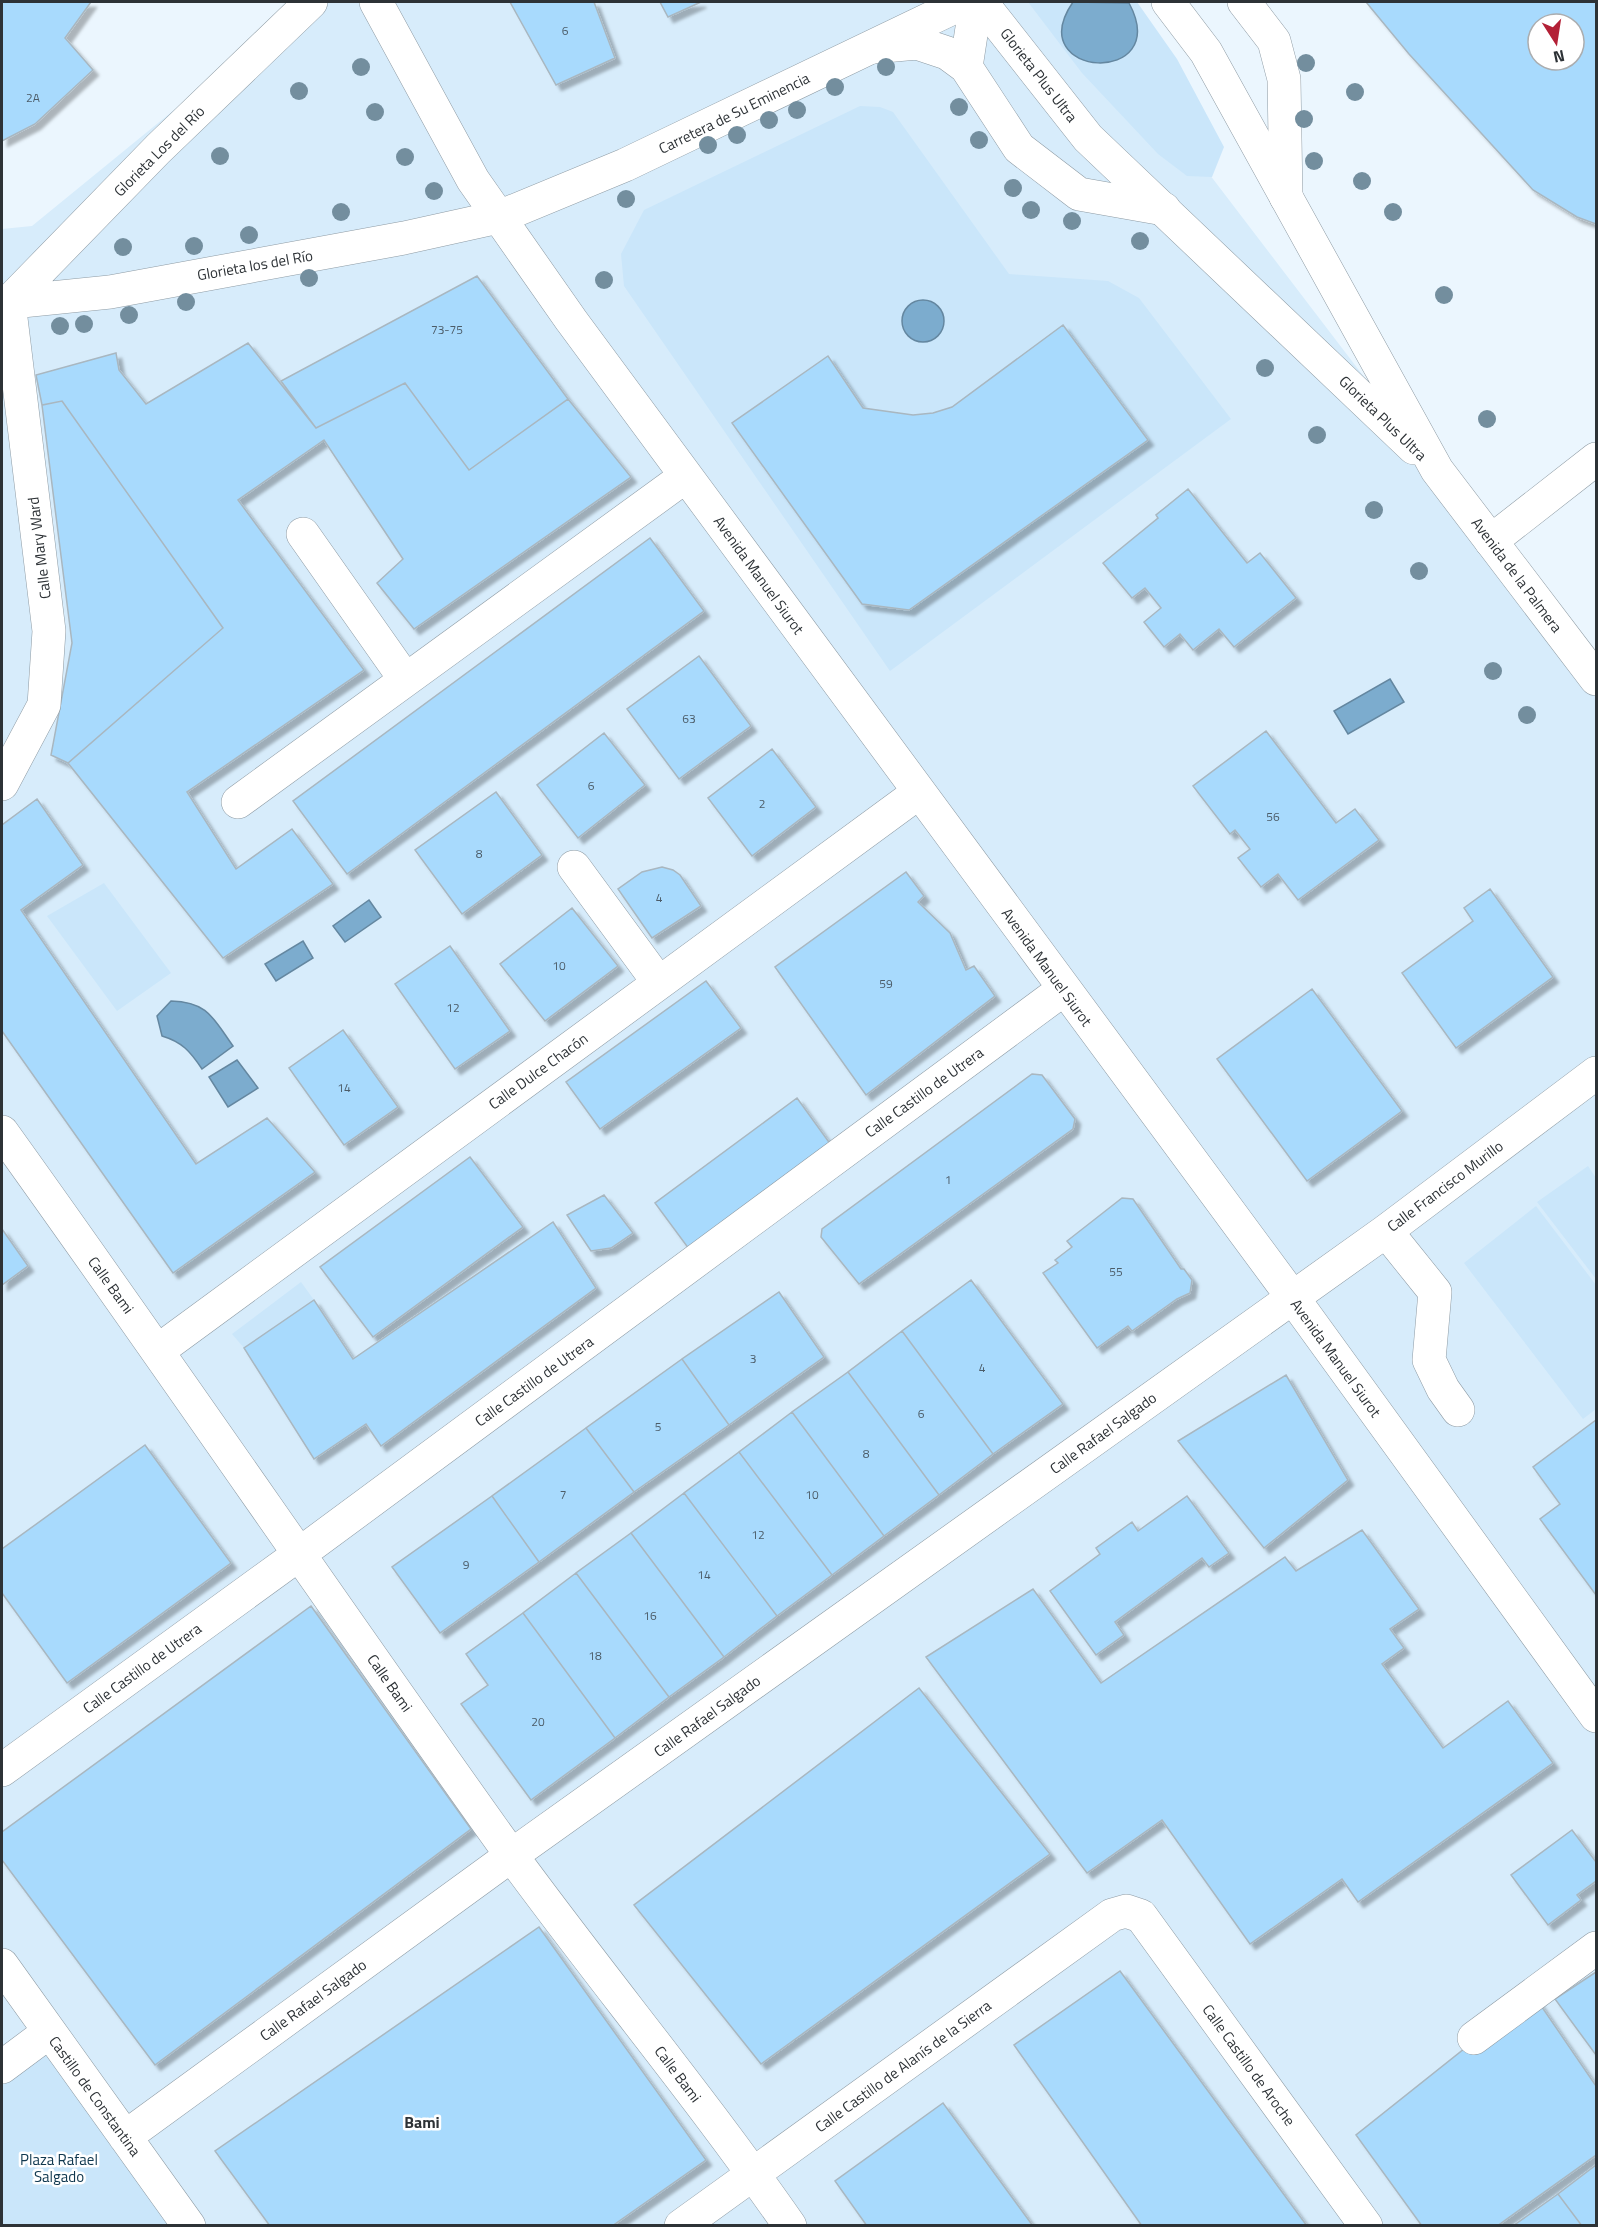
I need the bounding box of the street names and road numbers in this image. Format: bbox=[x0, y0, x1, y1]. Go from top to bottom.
street label: Glorieta Plus Ultra bbox=[995, 23, 1084, 128]
street label: Carretera de Su Eminencia bbox=[655, 66, 814, 160]
street label: Glorieta Los del Río bbox=[108, 100, 210, 202]
street label: Glorieta los del Río bbox=[195, 243, 315, 286]
street label: Glorieta Plus Ultra bbox=[1334, 370, 1432, 466]
street label: Calle Mary Ward bbox=[21, 496, 57, 600]
street label: Avenida Manuel Siurot bbox=[708, 511, 810, 640]
street label: Avenida de la Palmera bbox=[1466, 513, 1568, 638]
street label: Avenida Manuel Siurot bbox=[996, 903, 1098, 1032]
street label: Calle Dulce Chacón bbox=[483, 1027, 593, 1115]
street label: Calle Castillo de Utrera bbox=[860, 1041, 989, 1143]
street label: Calle Francisco Murillo bbox=[1382, 1135, 1508, 1237]
street label: Calle Bami bbox=[82, 1252, 140, 1318]
street label: Avenida Manuel Siurot bbox=[1285, 1294, 1387, 1423]
street label: Calle Castillo de Utrera bbox=[470, 1330, 599, 1432]
street label: Calle Rafael Salgado bbox=[1045, 1386, 1161, 1480]
street label: Calle Castillo de Utrera bbox=[78, 1617, 207, 1719]
street label: Calle Bami bbox=[362, 1649, 418, 1717]
street label: Calle Rafael Salgado bbox=[649, 1669, 765, 1763]
street label: Calle Rafael Salgado bbox=[255, 1953, 371, 2047]
street label: Calle Castillo de Alanís de la Sierra bbox=[810, 1994, 996, 2138]
street label: Calle Castillo de Aroche bbox=[1197, 1999, 1301, 2131]
street label: Castillo de Constantina bbox=[43, 2031, 147, 2161]
street label: Calle Bami bbox=[649, 2041, 707, 2107]

